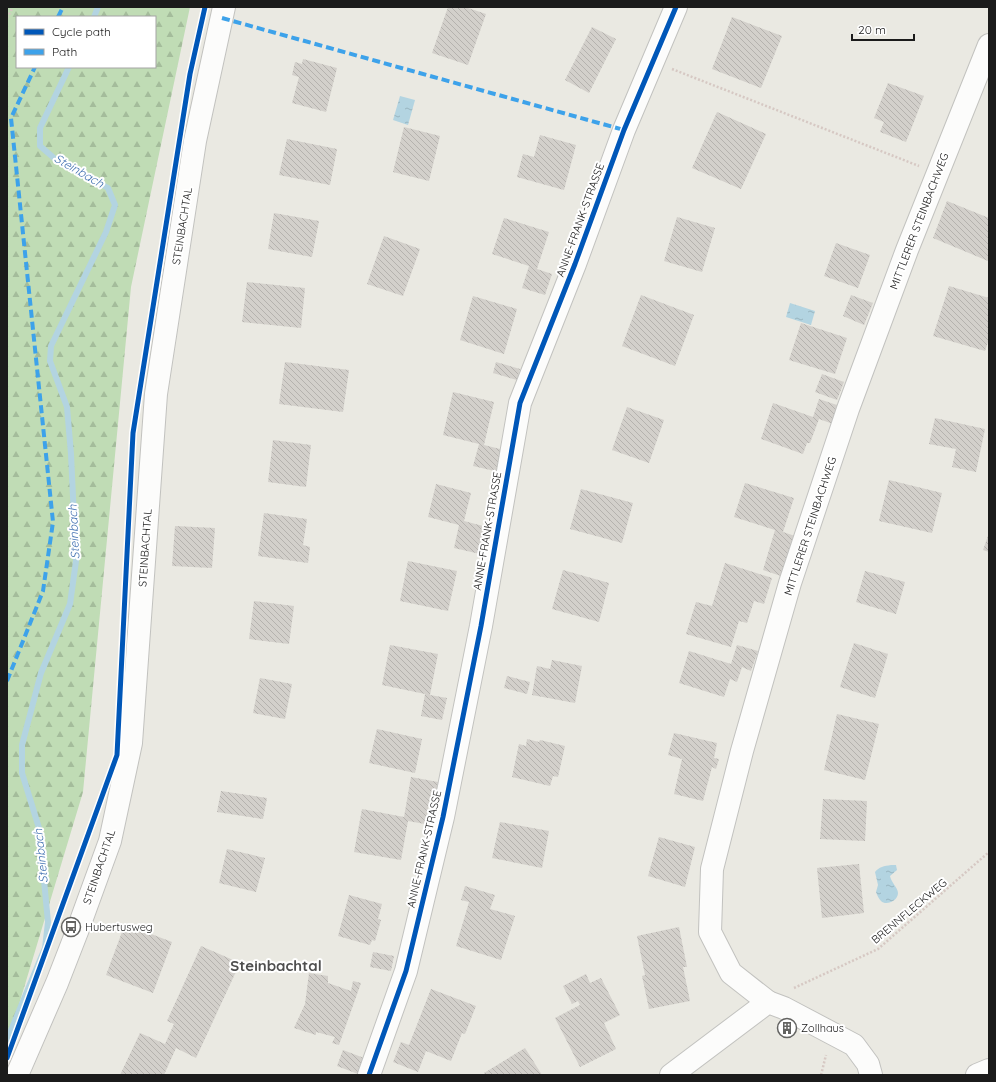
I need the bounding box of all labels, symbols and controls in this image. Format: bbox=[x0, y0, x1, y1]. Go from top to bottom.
legend bbox=[16, 16, 156, 68]
scale bar bbox=[852, 16, 914, 42]
text: 20 m bbox=[858, 22, 886, 37]
text: Cycle path bbox=[52, 24, 111, 39]
text: Path bbox=[52, 44, 77, 59]
water label: Steinbach bbox=[52, 150, 107, 191]
street label: MITTLERER STEINBACHWEG bbox=[886, 151, 952, 291]
street label: ANNE-FRANK-STRASSE bbox=[553, 161, 607, 279]
street label: STEINBACHTAL bbox=[169, 186, 195, 266]
street label: MITTLERER STEINBACHWEG bbox=[781, 455, 839, 597]
street label: ANNE-FRANK-STRASSE bbox=[470, 471, 504, 591]
water label: Steinbach bbox=[65, 504, 82, 560]
street label: STEINBACHTAL bbox=[135, 508, 155, 588]
street label: ANNE-FRANK-STRASSE bbox=[404, 789, 444, 909]
water label: Steinbach bbox=[30, 828, 51, 884]
street label: STEINBACHTAL bbox=[80, 828, 118, 906]
street label: BRENNFLECKWEG bbox=[868, 875, 950, 947]
bus stop icon: Hubertusweg bbox=[60, 916, 82, 938]
place label: Hubertusweg bbox=[85, 920, 153, 934]
district label: Steinbachtal bbox=[230, 956, 322, 975]
building icon: Zollhaus bbox=[776, 1017, 798, 1039]
place label: Zollhaus bbox=[801, 1021, 844, 1035]

